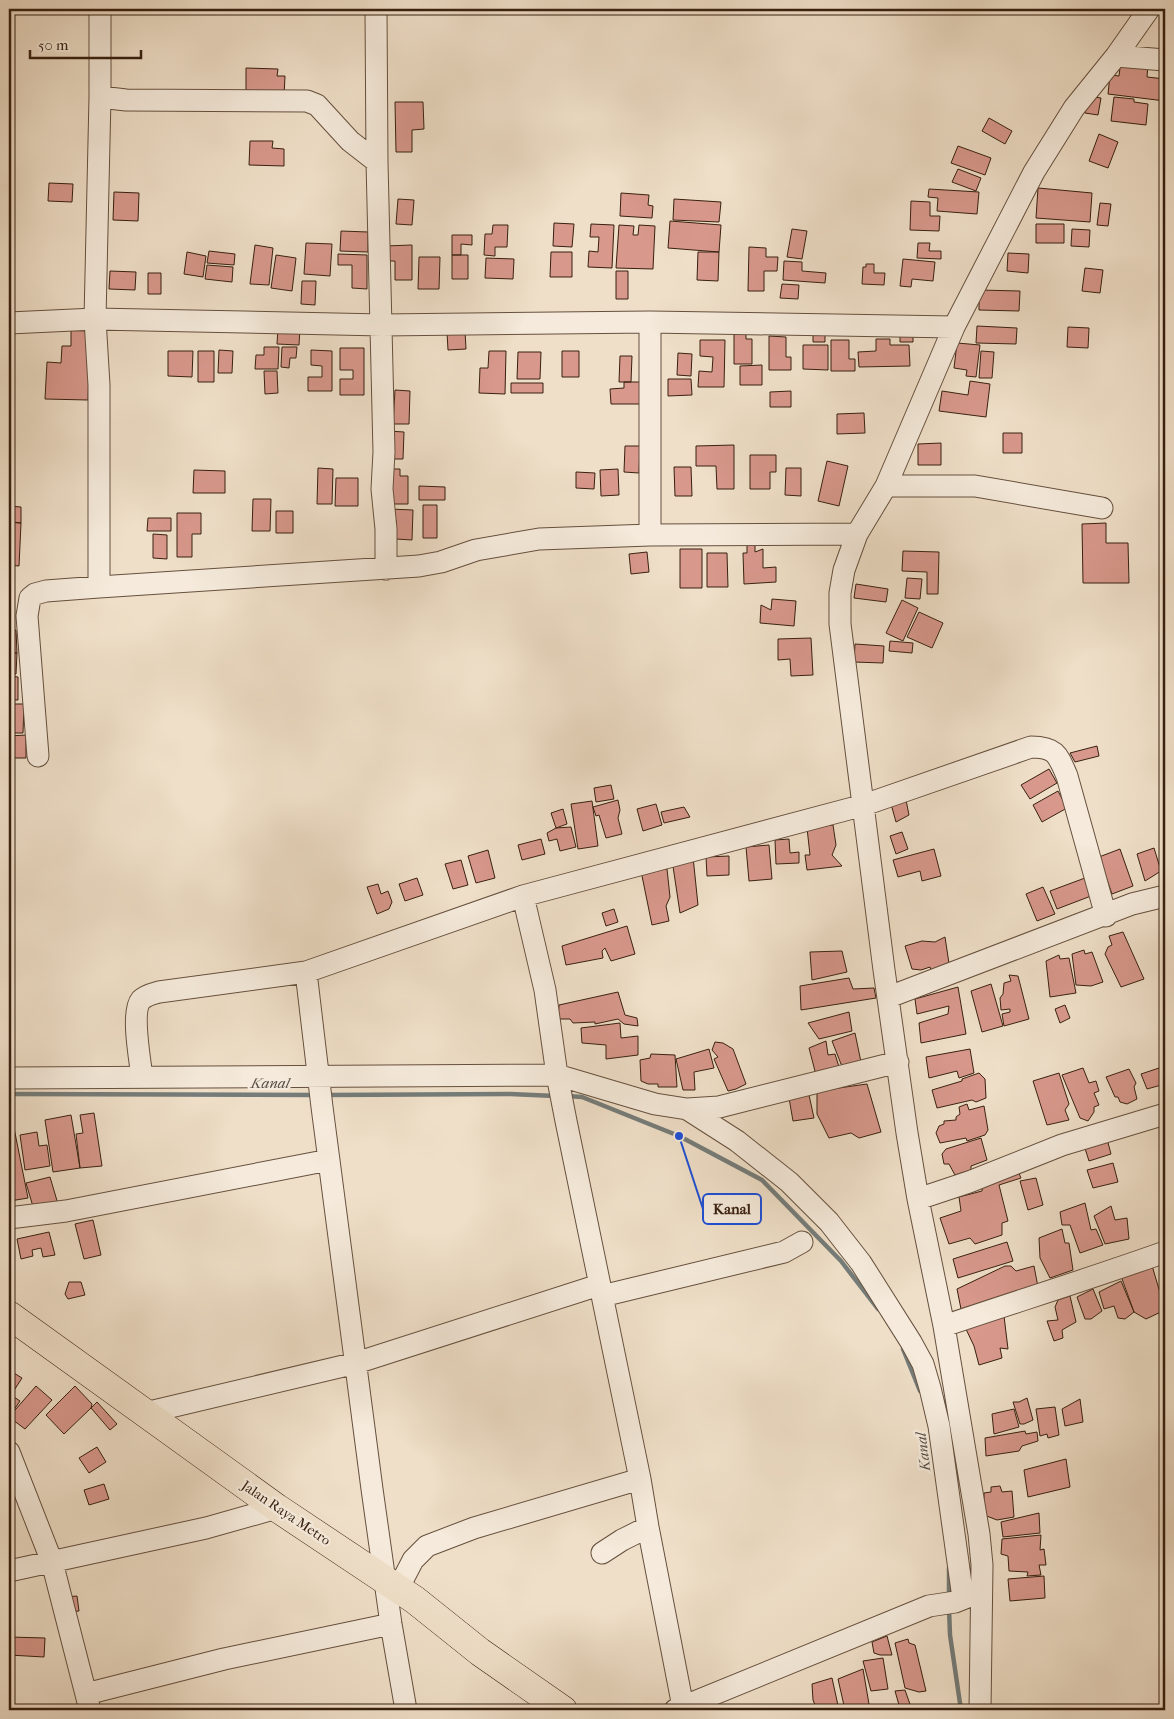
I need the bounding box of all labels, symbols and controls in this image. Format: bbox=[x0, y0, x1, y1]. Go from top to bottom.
scale bar bbox=[30, 28, 141, 60]
text: 50 m bbox=[38, 36, 69, 54]
water label: Kanal bbox=[250, 1074, 292, 1092]
callout: Kanal bbox=[703, 1194, 761, 1224]
text: Kanal bbox=[713, 1200, 752, 1218]
water label: Kanal bbox=[911, 1429, 934, 1473]
street label: Jalan Raya Metro bbox=[237, 1476, 334, 1549]

